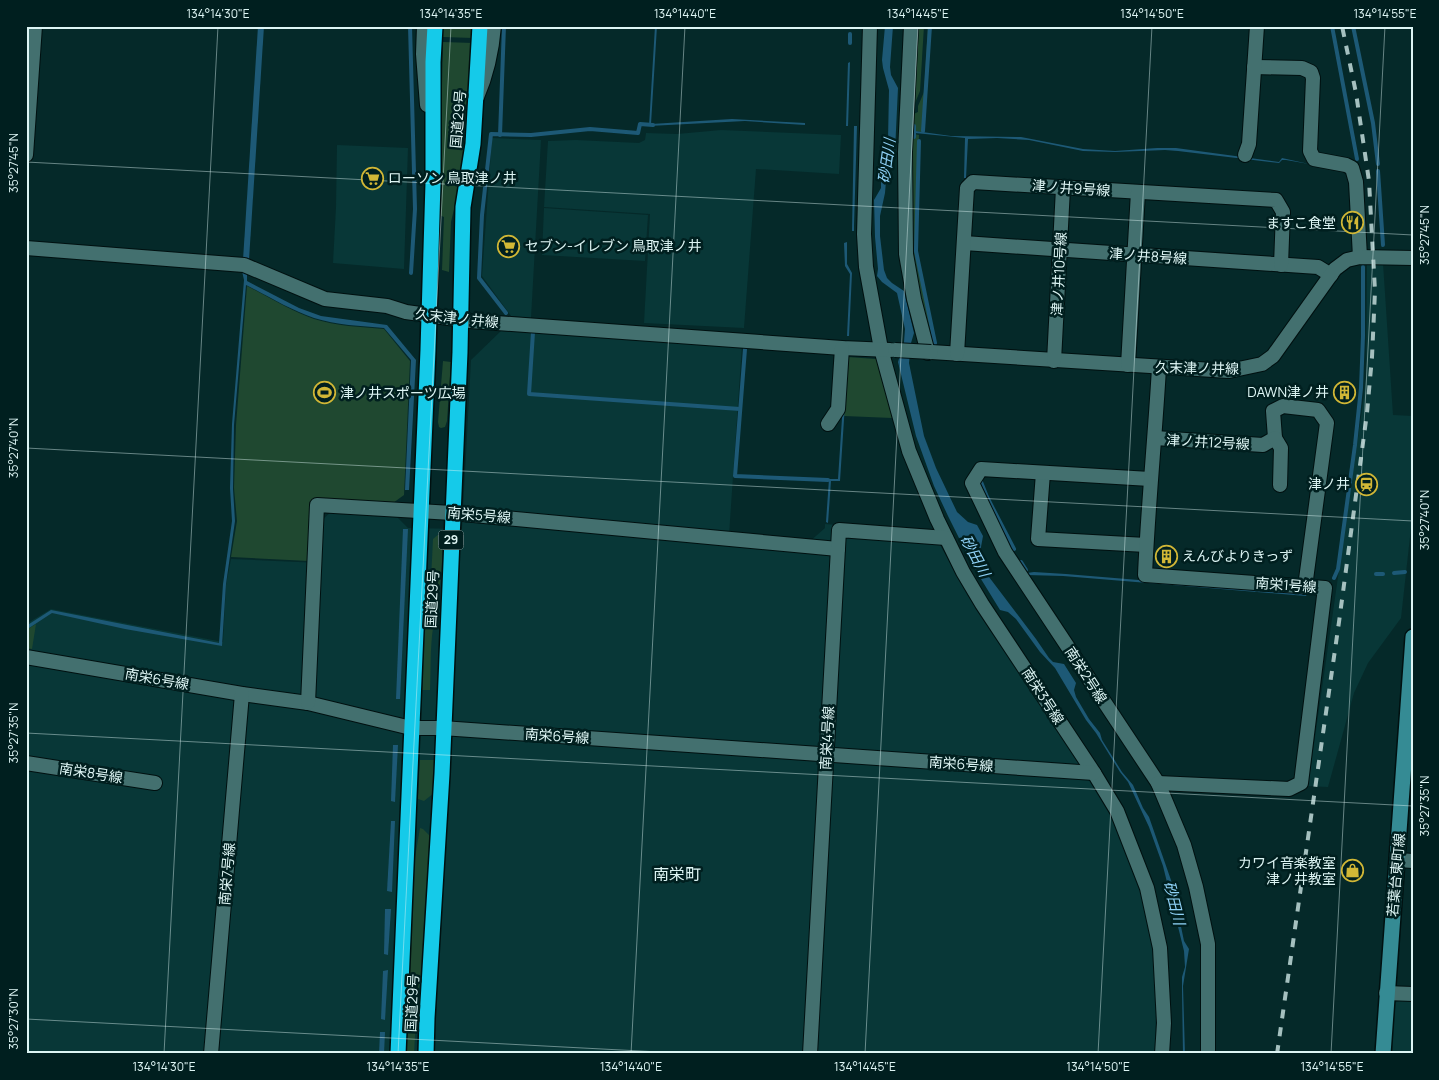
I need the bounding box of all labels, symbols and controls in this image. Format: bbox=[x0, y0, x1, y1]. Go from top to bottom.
text: 134°14'30"E bbox=[186, 5, 250, 22]
text: 134°14'35"E bbox=[420, 5, 483, 22]
text: 134°14'40"E bbox=[654, 5, 716, 22]
text: 134°14'45"E bbox=[887, 5, 949, 22]
text: 134°14'50"E bbox=[1120, 5, 1184, 22]
text: 134°14'55"E bbox=[1353, 5, 1417, 22]
street label: 国道29号 bbox=[445, 89, 470, 149]
text: 35°27'45"N bbox=[5, 133, 22, 193]
water label: 砂田川 bbox=[873, 135, 900, 185]
supermarket icon: ローソン 鳥取津ノ井 bbox=[360, 166, 384, 190]
place label: ローソン 鳥取津ノ井 bbox=[388, 168, 517, 187]
street label: 津ノ井9号線 bbox=[1031, 175, 1111, 200]
text: 35°27'45"N bbox=[1416, 205, 1433, 265]
restaurant icon: ますこ食堂 bbox=[1340, 211, 1364, 235]
place label: ますこ食堂 bbox=[1266, 213, 1336, 232]
street label: 津ノ井10号線 bbox=[1047, 232, 1070, 316]
supermarket icon: セブン-イレブン 鳥取津ノ井 bbox=[497, 234, 521, 258]
place label: セブン-イレブン 鳥取津ノ井 bbox=[525, 236, 702, 255]
street label: 津ノ井8号線 bbox=[1108, 243, 1188, 268]
street label: 久末津ノ井線 bbox=[414, 304, 500, 331]
street label: 久末津ノ井線 bbox=[1155, 357, 1239, 378]
building icon: DAWN津ノ井 bbox=[1333, 380, 1357, 404]
sports icon: 津ノ井スポーツ広場 bbox=[312, 381, 336, 405]
place label: DAWN津ノ井 bbox=[1247, 382, 1329, 401]
place label: 津ノ井スポーツ広場 bbox=[340, 383, 466, 402]
text: 35°27'40"N bbox=[5, 418, 22, 478]
street label: 津ノ井12号線 bbox=[1166, 430, 1250, 453]
station icon: 津ノ井 bbox=[1354, 472, 1378, 496]
place label: 津ノ井 bbox=[1308, 474, 1350, 493]
text: 35°27'40"N bbox=[1416, 490, 1433, 550]
street label: 南栄5号線 bbox=[446, 502, 512, 527]
road number: 29 bbox=[438, 530, 464, 550]
water label: 砂田川 bbox=[956, 531, 996, 582]
building icon: えんびよりきっず bbox=[1154, 544, 1178, 568]
place label: えんびよりきっず bbox=[1182, 546, 1293, 565]
street label: 国道29号 bbox=[420, 569, 443, 629]
street label: 南栄1号線 bbox=[1255, 573, 1317, 596]
street label: 南栄2号線 bbox=[1061, 643, 1112, 707]
street label: 南栄6号線 bbox=[124, 664, 191, 693]
street label: 南栄3号線 bbox=[1018, 664, 1069, 728]
text: 35°27'35"N bbox=[5, 703, 22, 763]
street label: 南栄4号線 bbox=[815, 705, 838, 771]
street label: 南栄6号線 bbox=[524, 724, 590, 747]
street label: 南栄6号線 bbox=[928, 752, 994, 775]
street label: 南栄8号線 bbox=[58, 758, 124, 787]
text: 35°27'35"N bbox=[1416, 776, 1433, 836]
street label: 若葉台東町線 bbox=[1382, 832, 1409, 918]
street label: 南栄7号線 bbox=[214, 842, 239, 906]
place label: カワイ音楽教室 津ノ井教室 bbox=[1238, 853, 1336, 888]
shop icon: カワイ音楽教室 津ノ井教室 bbox=[1340, 859, 1364, 883]
district label: 南栄町 bbox=[653, 863, 701, 885]
water label: 砂田川 bbox=[1159, 878, 1191, 929]
street label: 国道29号 bbox=[400, 973, 423, 1033]
text: 35°27'30"N bbox=[5, 988, 22, 1050]
text: 134°14'30"E bbox=[132, 1058, 196, 1075]
text: 134°14'35"E bbox=[367, 1058, 430, 1075]
text: 134°14'40"E bbox=[600, 1058, 662, 1075]
text: 134°14'45"E bbox=[834, 1058, 896, 1075]
text: 134°14'50"E bbox=[1066, 1058, 1130, 1075]
text: 134°14'55"E bbox=[1300, 1058, 1364, 1075]

